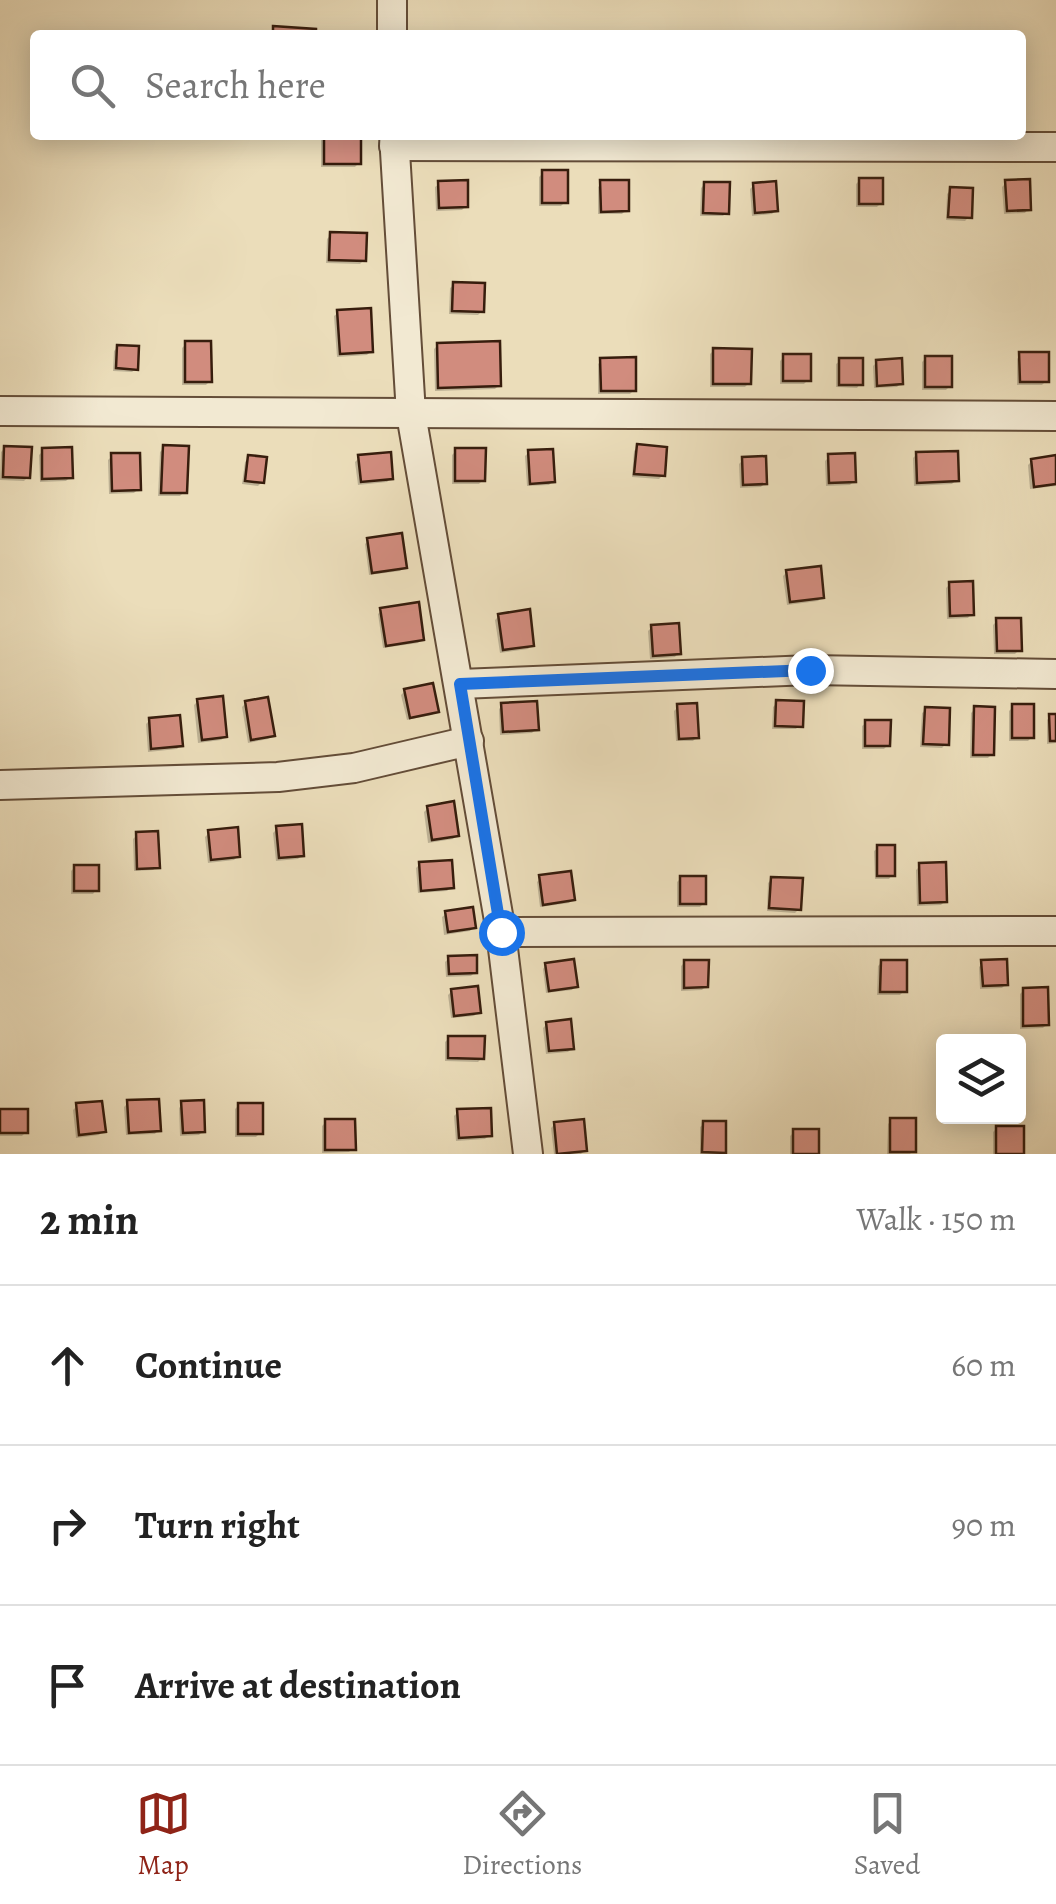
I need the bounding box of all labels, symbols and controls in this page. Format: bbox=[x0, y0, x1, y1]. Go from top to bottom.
search box bbox=[30, 30, 1026, 140]
icon: search bbox=[65, 58, 120, 113]
text: Search here bbox=[145, 59, 326, 111]
route end bbox=[788, 648, 834, 694]
route start bbox=[479, 910, 525, 956]
map controls bbox=[936, 1034, 1026, 1124]
button: layers bbox=[936, 1034, 1026, 1124]
text: 2 min bbox=[40, 1191, 139, 1248]
text: Walk · 150 m bbox=[856, 1197, 1016, 1241]
icon: ahead bbox=[40, 1338, 95, 1393]
text: Continue bbox=[135, 1339, 282, 1391]
text: 60 m bbox=[951, 1343, 1016, 1387]
icon: right bbox=[40, 1498, 95, 1553]
text: Turn right bbox=[135, 1499, 300, 1551]
text: 90 m bbox=[951, 1503, 1016, 1547]
icon: arrive bbox=[40, 1658, 95, 1713]
text: Arrive at destination bbox=[135, 1659, 461, 1711]
tab: Map bbox=[136, 1786, 191, 1884]
tab: Directions bbox=[462, 1786, 582, 1884]
tab: Saved bbox=[854, 1786, 920, 1884]

